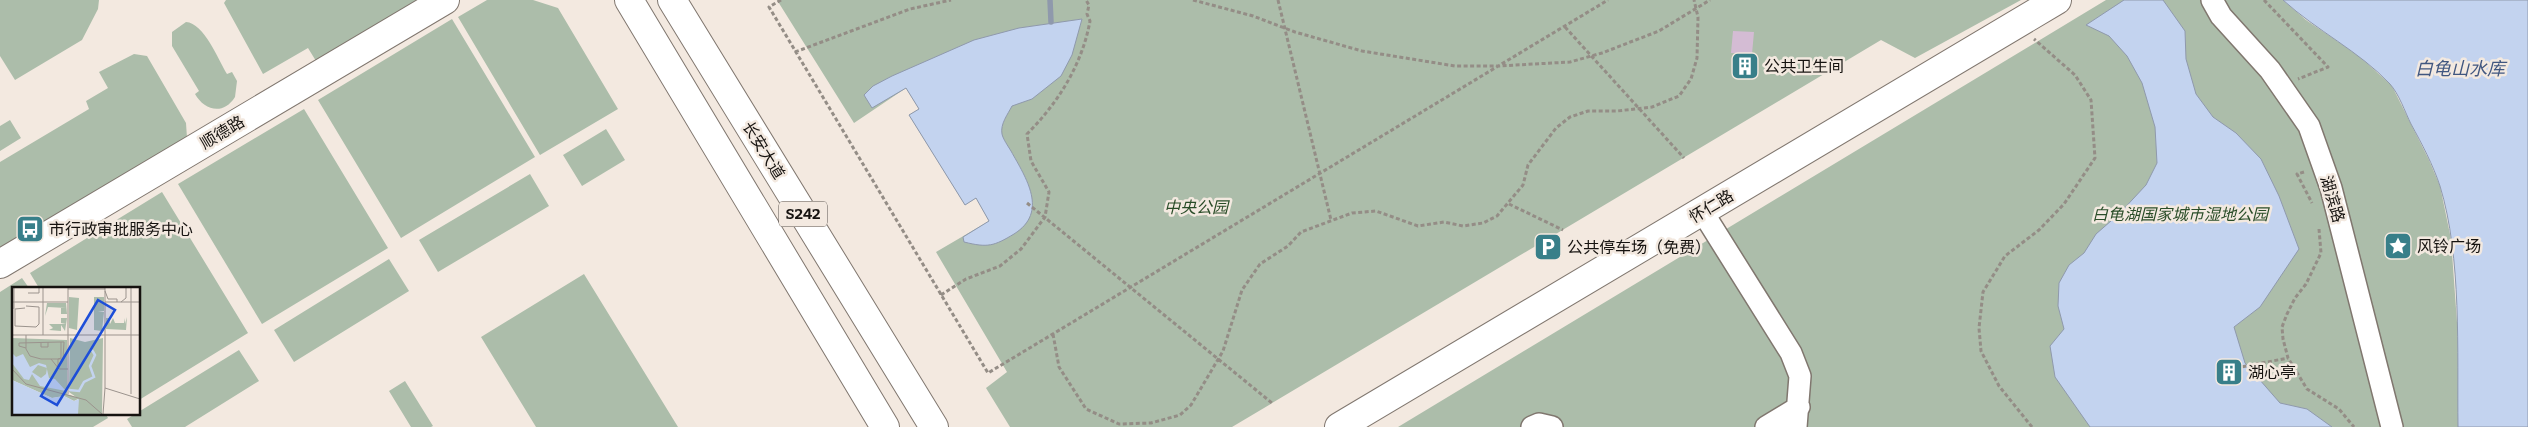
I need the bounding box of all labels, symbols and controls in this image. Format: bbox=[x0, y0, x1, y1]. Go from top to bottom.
building icon: 公共卫生间 bbox=[1730, 51, 1760, 81]
place label: 公共卫生间 bbox=[1764, 57, 1844, 76]
water label: 白龟山水库 bbox=[2415, 58, 2508, 80]
street label: 顺德路 bbox=[197, 112, 248, 153]
street label: 长安大道 bbox=[739, 118, 789, 182]
street label: 湖滨路 bbox=[2317, 173, 2348, 225]
street label: 怀仁路 bbox=[1686, 186, 1737, 227]
park label: 中央公园 bbox=[1164, 198, 1230, 217]
road number: S242 bbox=[779, 202, 827, 226]
park label: 白龟湖国家城市湿地公园 bbox=[2092, 205, 2270, 224]
bus stop icon: 市行政审批服务中心 bbox=[15, 214, 45, 244]
place label: 市行政审批服务中心 bbox=[49, 220, 193, 239]
place icon: 风铃广场 bbox=[2383, 231, 2413, 261]
parking icon: 公共停车场（免费） bbox=[1533, 232, 1563, 262]
place label: 风铃广场 bbox=[2417, 237, 2481, 256]
place label: 公共停车场（免费） bbox=[1567, 238, 1711, 257]
inset map bbox=[12, 287, 140, 414]
building icon: 湖心亭 bbox=[2214, 357, 2244, 387]
place label: 湖心亭 bbox=[2248, 363, 2296, 382]

